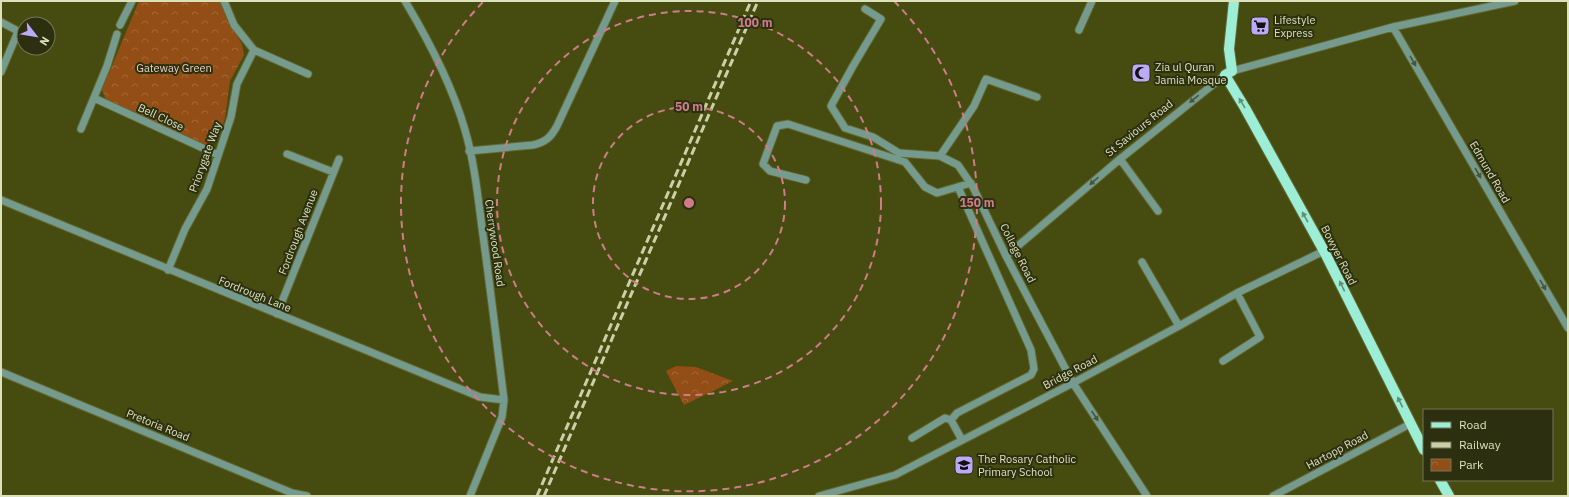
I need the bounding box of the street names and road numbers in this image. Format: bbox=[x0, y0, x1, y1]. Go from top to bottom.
street label: St Saviours Road bbox=[1102, 96, 1176, 160]
street label: Bell Close bbox=[136, 100, 186, 134]
street label: Priorygate Way bbox=[186, 119, 224, 194]
street label: Edmund Road bbox=[1467, 139, 1513, 205]
street label: Fordrough Avenue bbox=[275, 187, 321, 277]
street label: Cherrywood Road bbox=[482, 199, 508, 287]
street label: College Road bbox=[997, 221, 1039, 285]
street label: Bowyer Road bbox=[1318, 223, 1360, 287]
street label: Fordrough Lane bbox=[217, 273, 293, 315]
street label: Bridge Road bbox=[1040, 352, 1100, 392]
street label: Pretoria Road bbox=[124, 406, 192, 444]
street label: Hartopp Road bbox=[1304, 428, 1370, 472]

